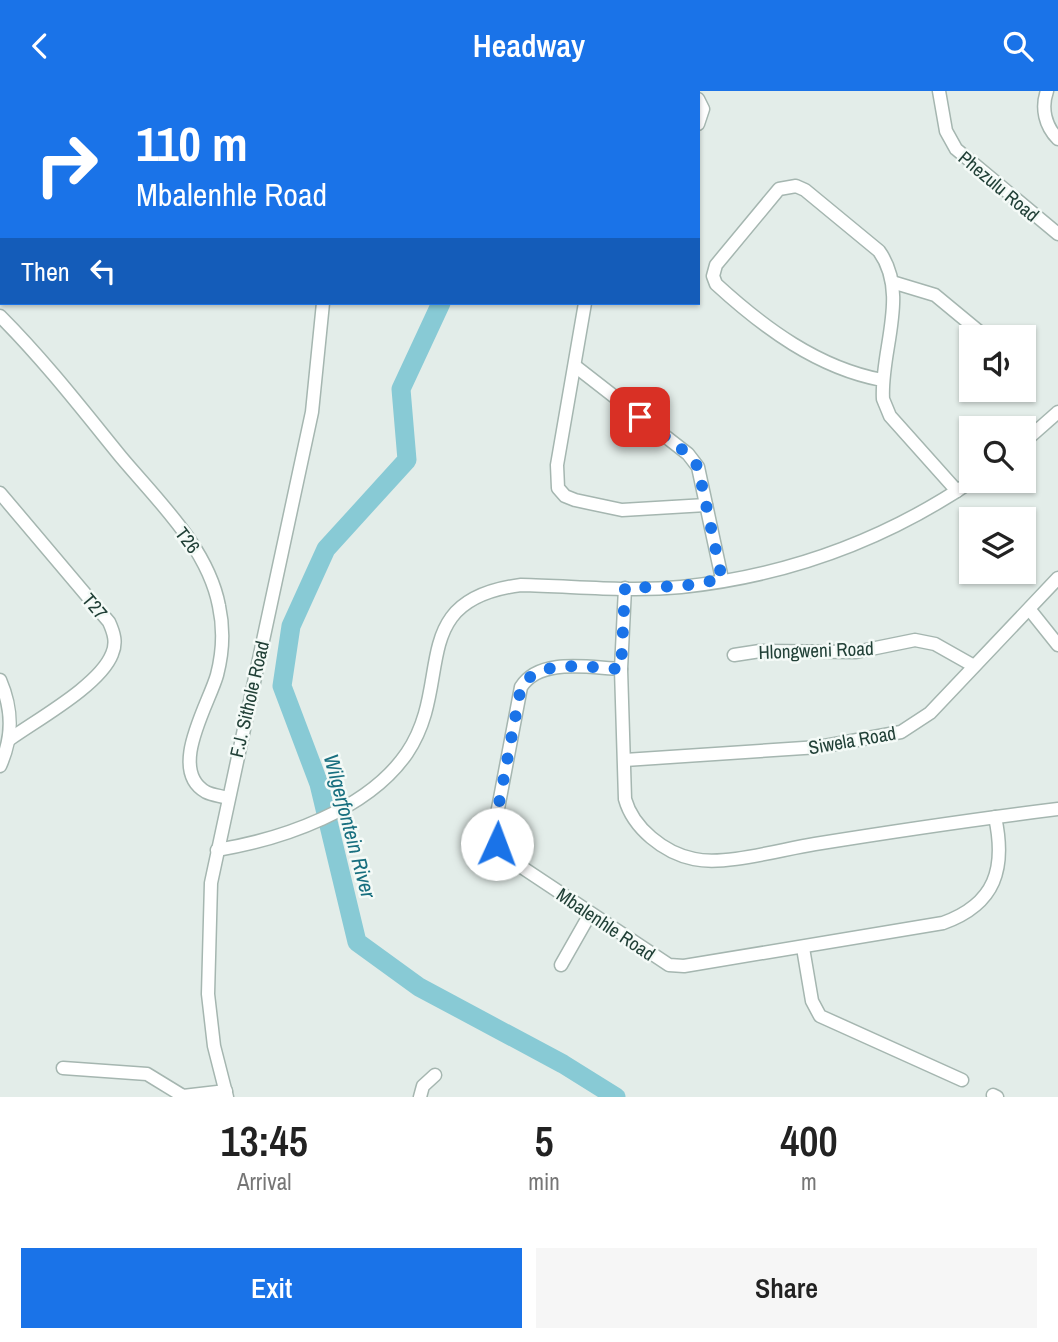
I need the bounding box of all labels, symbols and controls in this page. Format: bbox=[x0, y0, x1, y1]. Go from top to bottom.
text: Headway bbox=[473, 24, 585, 67]
icon: back bbox=[21, 27, 59, 65]
icon: search bbox=[999, 27, 1037, 65]
text: 110 m bbox=[136, 110, 248, 176]
icon: right bbox=[21, 119, 112, 210]
street label: Phezulu Road bbox=[953, 145, 1045, 227]
text: Mbalenhle Road bbox=[136, 173, 327, 216]
icon: left bbox=[84, 252, 122, 290]
text: Then bbox=[21, 254, 70, 289]
map controls bbox=[959, 325, 1036, 584]
button: sound bbox=[959, 325, 1036, 402]
pin bbox=[610, 387, 670, 447]
icon: arrive bbox=[621, 398, 659, 436]
button: search bbox=[959, 416, 1036, 493]
button: layers bbox=[959, 507, 1036, 584]
street label: T26 bbox=[170, 521, 206, 559]
street label: T27 bbox=[76, 587, 114, 625]
street label: Hlongweni Road bbox=[758, 635, 874, 665]
street label: F.J. Sithole Road bbox=[223, 638, 275, 760]
street label: Siwela Road bbox=[806, 720, 898, 760]
water label: Wilgerfontein River bbox=[317, 751, 383, 902]
position arrow bbox=[460, 807, 534, 881]
street label: Mbalenhle Road bbox=[552, 882, 660, 966]
text: 13:45 bbox=[220, 1113, 308, 1169]
text: 5 bbox=[534, 1113, 554, 1169]
text: 400 bbox=[780, 1113, 838, 1169]
text: Arrival bbox=[237, 1166, 291, 1197]
text: min bbox=[528, 1166, 560, 1197]
text: m bbox=[801, 1166, 817, 1197]
button: Exit bbox=[21, 1248, 522, 1328]
button: Share bbox=[536, 1248, 1037, 1328]

